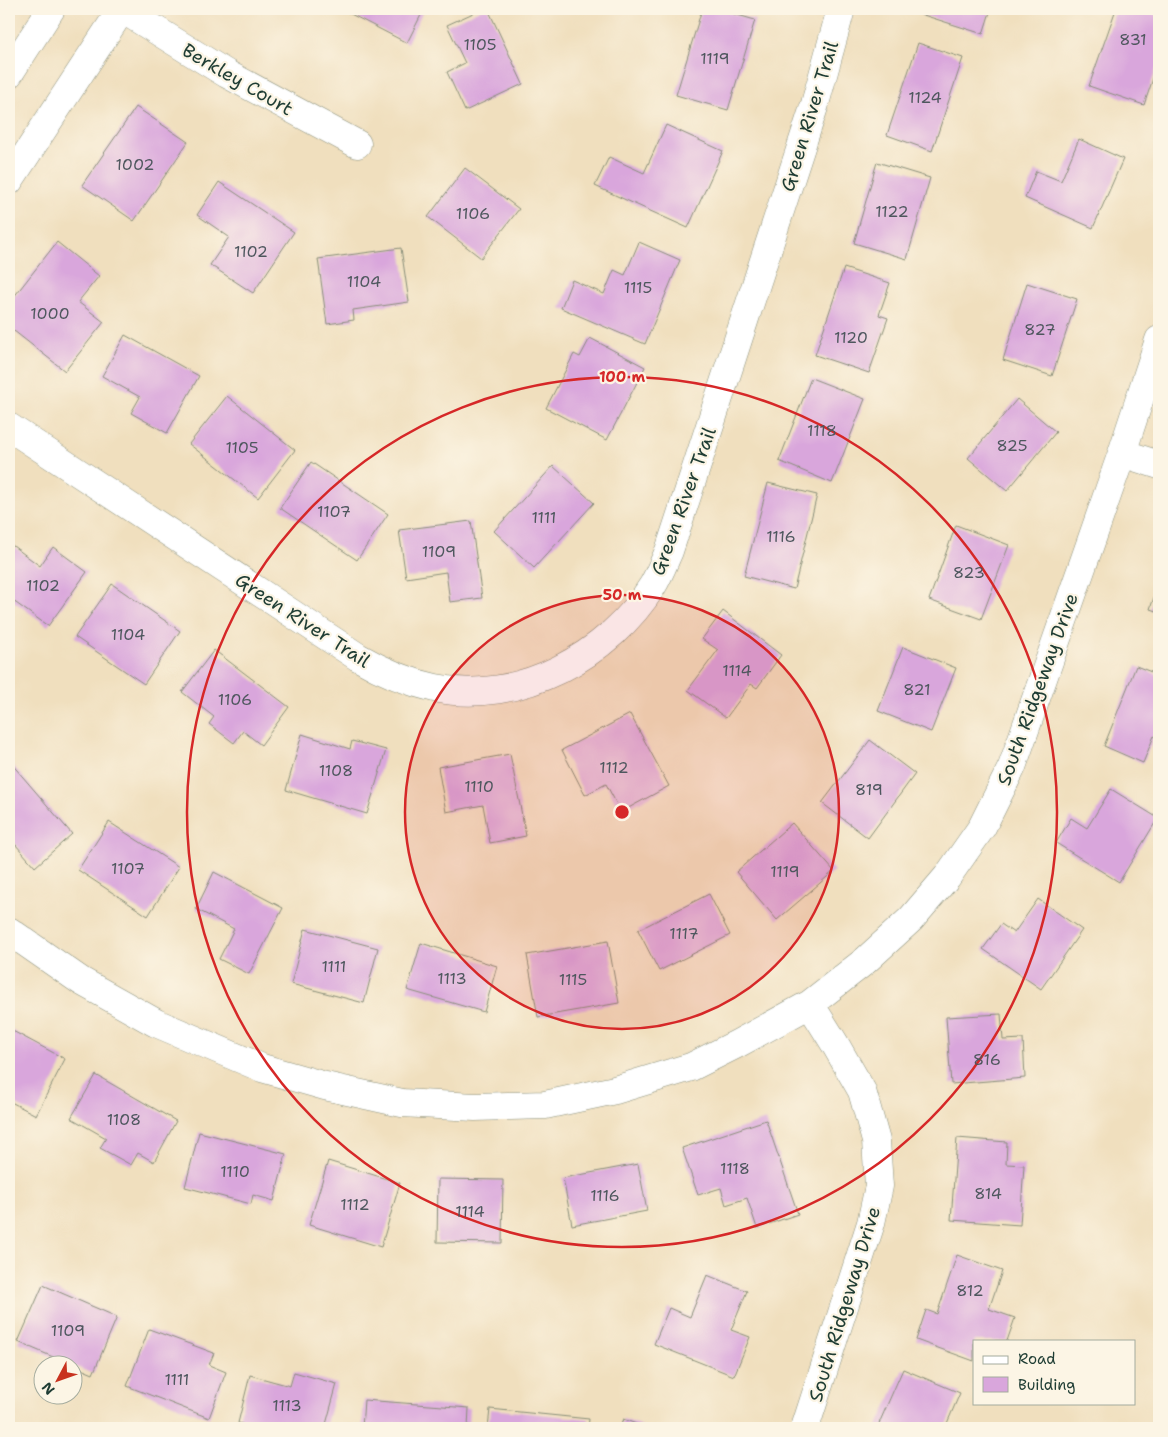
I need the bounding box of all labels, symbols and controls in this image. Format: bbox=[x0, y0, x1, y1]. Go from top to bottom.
house number: 831 bbox=[1119, 29, 1147, 50]
house number: 1105 bbox=[463, 34, 497, 55]
street label: Berkley Court bbox=[178, 38, 298, 121]
street label: Green River Trail bbox=[775, 38, 844, 194]
house number: 1119 bbox=[700, 48, 730, 69]
house number: 1124 bbox=[908, 87, 942, 108]
house number: 1002 bbox=[116, 154, 154, 175]
house number: 1122 bbox=[875, 201, 909, 222]
house number: 1106 bbox=[456, 203, 490, 224]
house number: 1102 bbox=[234, 241, 268, 262]
house number: 1104 bbox=[347, 271, 381, 292]
house number: 1115 bbox=[624, 277, 652, 298]
house number: 1000 bbox=[30, 303, 70, 324]
house number: 827 bbox=[1024, 319, 1056, 340]
house number: 1120 bbox=[834, 327, 868, 348]
text: 100 m bbox=[599, 367, 645, 387]
house number: 1118 bbox=[807, 420, 837, 441]
street label: Green River Trail bbox=[645, 423, 722, 579]
house number: 825 bbox=[997, 435, 1027, 456]
house number: 1105 bbox=[225, 437, 259, 458]
house number: 1107 bbox=[317, 501, 351, 522]
house number: 1111 bbox=[531, 507, 557, 528]
house number: 1116 bbox=[766, 526, 796, 547]
house number: 1109 bbox=[422, 541, 456, 562]
house number: 823 bbox=[953, 562, 985, 583]
street label: Green River Trail bbox=[230, 567, 375, 674]
house number: 1102 bbox=[26, 575, 60, 596]
text: 50 m bbox=[603, 585, 642, 605]
street label: South Ridgeway Drive bbox=[991, 590, 1084, 789]
house number: 1104 bbox=[111, 624, 145, 645]
house number: 1114 bbox=[722, 660, 752, 681]
house number: 821 bbox=[903, 679, 931, 700]
house number: 1106 bbox=[218, 689, 252, 710]
house number: 1112 bbox=[599, 757, 629, 778]
house number: 1108 bbox=[319, 760, 353, 781]
house number: 1110 bbox=[464, 776, 494, 797]
house number: 819 bbox=[855, 779, 883, 800]
centre of rings bbox=[613, 803, 631, 821]
house number: 1107 bbox=[111, 858, 145, 879]
house number: 1119 bbox=[770, 861, 800, 882]
house number: 1117 bbox=[669, 923, 699, 944]
house number: 1111 bbox=[321, 956, 347, 977]
house number: 1113 bbox=[437, 968, 467, 989]
house number: 1115 bbox=[559, 969, 587, 990]
house number: 816 bbox=[973, 1049, 1001, 1070]
house number: 1108 bbox=[107, 1109, 141, 1130]
house number: 1118 bbox=[720, 1158, 750, 1179]
house number: 1110 bbox=[220, 1161, 250, 1182]
house number: 814 bbox=[974, 1183, 1002, 1204]
house number: 1116 bbox=[590, 1185, 620, 1206]
house number: 1112 bbox=[340, 1194, 370, 1215]
house number: 1114 bbox=[455, 1201, 485, 1222]
street label: South Ridgeway Drive bbox=[803, 1204, 886, 1405]
house number: 812 bbox=[956, 1280, 984, 1301]
house number: 1109 bbox=[51, 1320, 85, 1341]
legend bbox=[973, 1340, 1136, 1404]
text: Road bbox=[1018, 1349, 1056, 1369]
north arrow bbox=[32, 1354, 82, 1404]
house number: 1111 bbox=[164, 1369, 190, 1390]
text: Building bbox=[1018, 1375, 1075, 1395]
text: N bbox=[38, 1378, 59, 1399]
house number: 1113 bbox=[272, 1395, 302, 1416]

